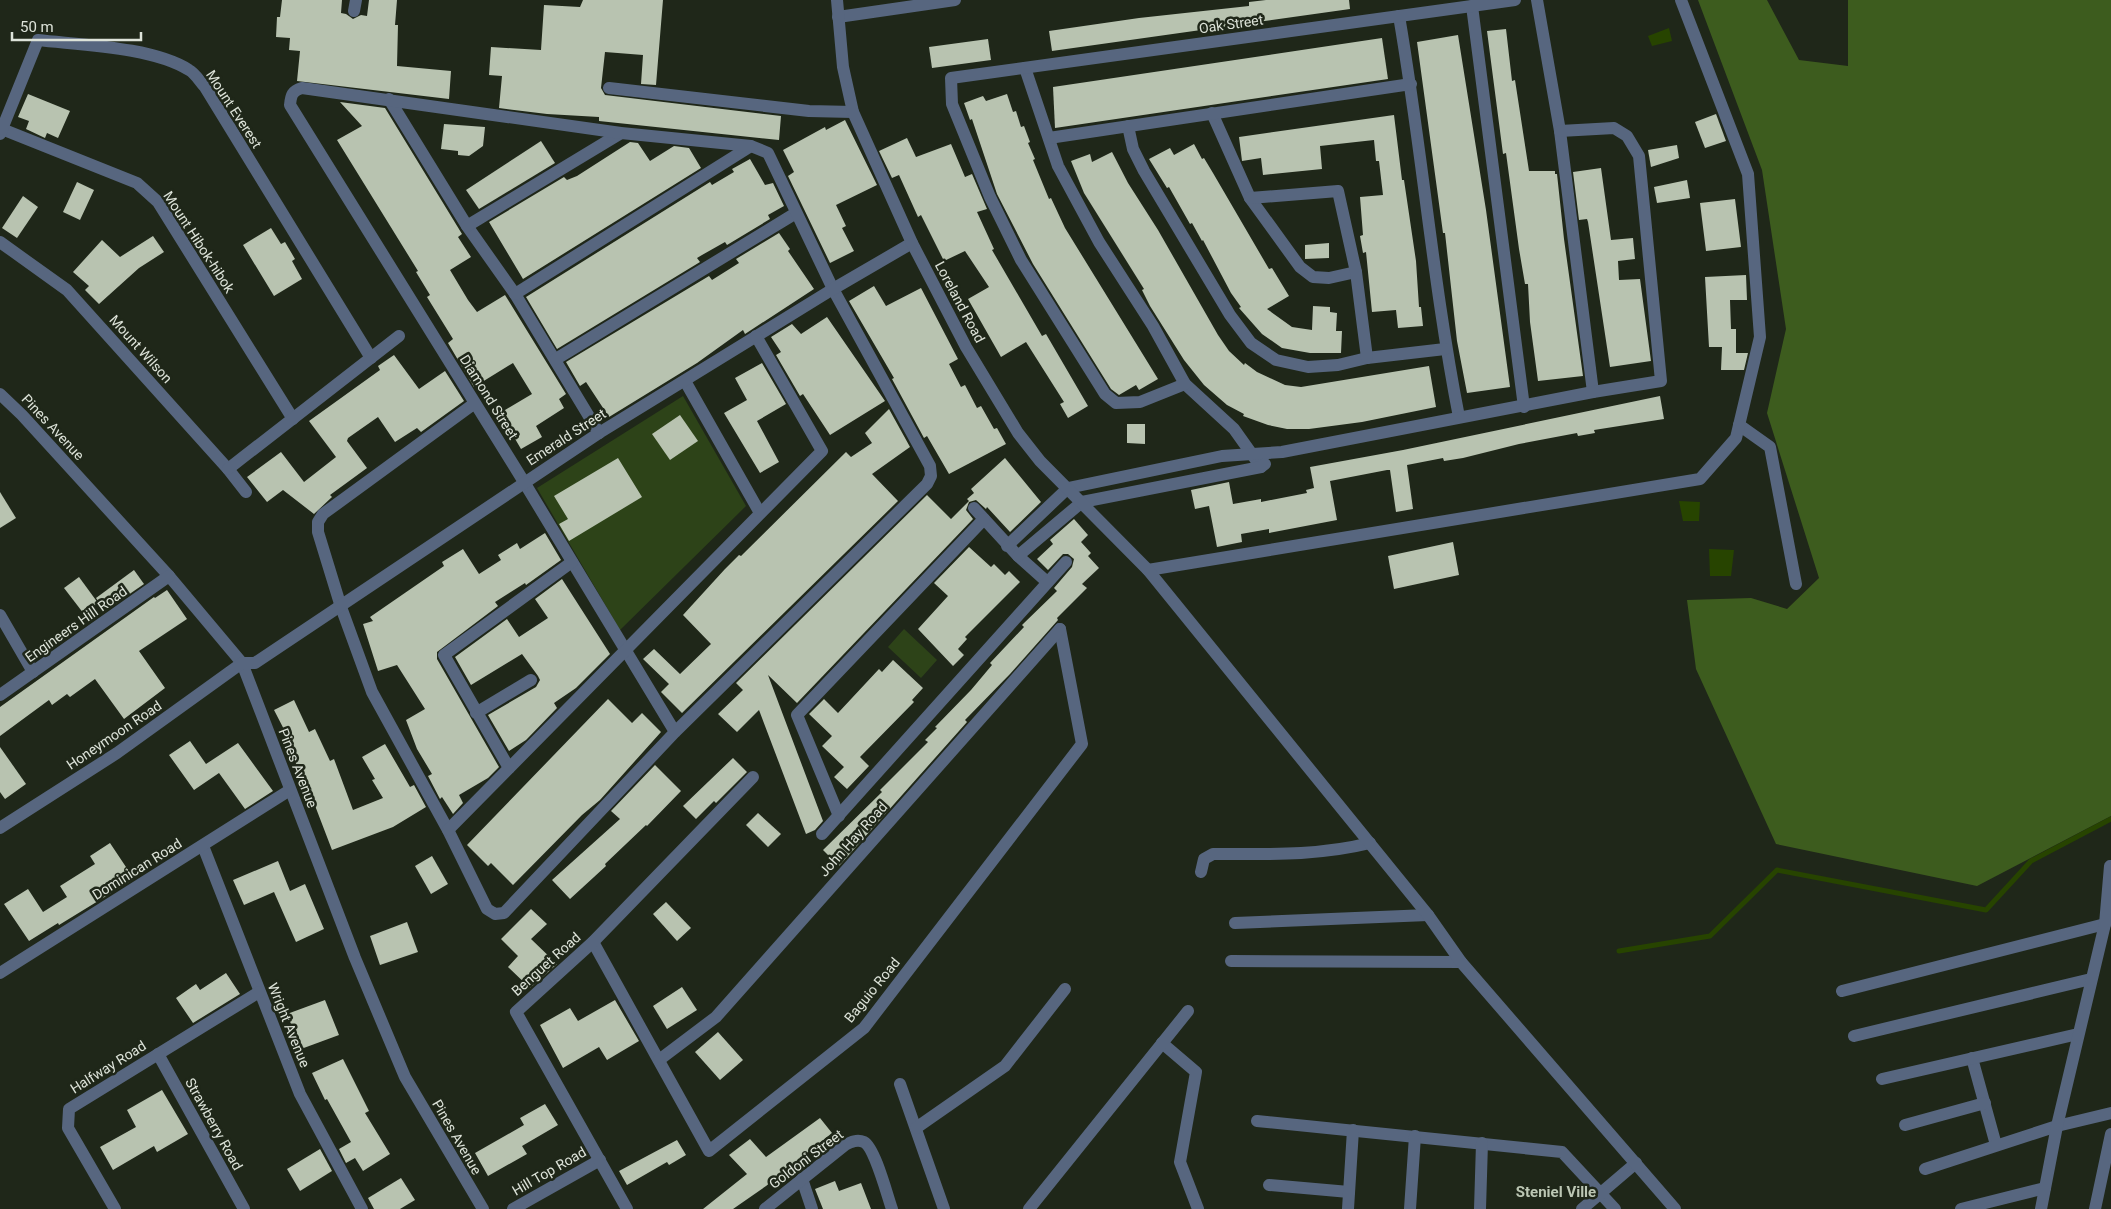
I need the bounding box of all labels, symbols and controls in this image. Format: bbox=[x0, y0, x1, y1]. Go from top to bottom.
scale bar bbox=[12, 10, 141, 42]
street label: Oak Street bbox=[1198, 12, 1265, 36]
text: 50 m bbox=[20, 18, 54, 36]
street label: Mount Everest bbox=[203, 67, 265, 151]
street label: Mount Hibok-hibok bbox=[160, 188, 238, 297]
street label: Loreland Road bbox=[932, 259, 988, 345]
street label: Mount Wilson bbox=[106, 312, 176, 386]
street label: Diamond Street bbox=[457, 352, 522, 443]
street label: Pines Avenue bbox=[19, 391, 87, 463]
street label: Emerald Street bbox=[523, 405, 609, 469]
street label: Engineers Hill Road bbox=[22, 583, 130, 665]
street label: Honeymoon Road bbox=[63, 697, 165, 773]
street label: Pines Avenue bbox=[276, 726, 320, 810]
street label: John Hay Road bbox=[815, 799, 891, 879]
street label: Dominican Road bbox=[89, 835, 185, 903]
street label: Benguet Road bbox=[508, 929, 584, 999]
street label: Baguio Road bbox=[841, 954, 903, 1026]
street label: Wright Avenue bbox=[265, 980, 313, 1070]
street label: Halfway Road bbox=[67, 1037, 149, 1097]
street label: Strawberry Road bbox=[182, 1075, 246, 1173]
street label: Pines Avenue bbox=[429, 1097, 485, 1177]
street label: Goldoni Street bbox=[766, 1126, 846, 1192]
street label: Hill Top Road bbox=[509, 1143, 589, 1199]
district label: Steniel Ville bbox=[1516, 1183, 1596, 1201]

